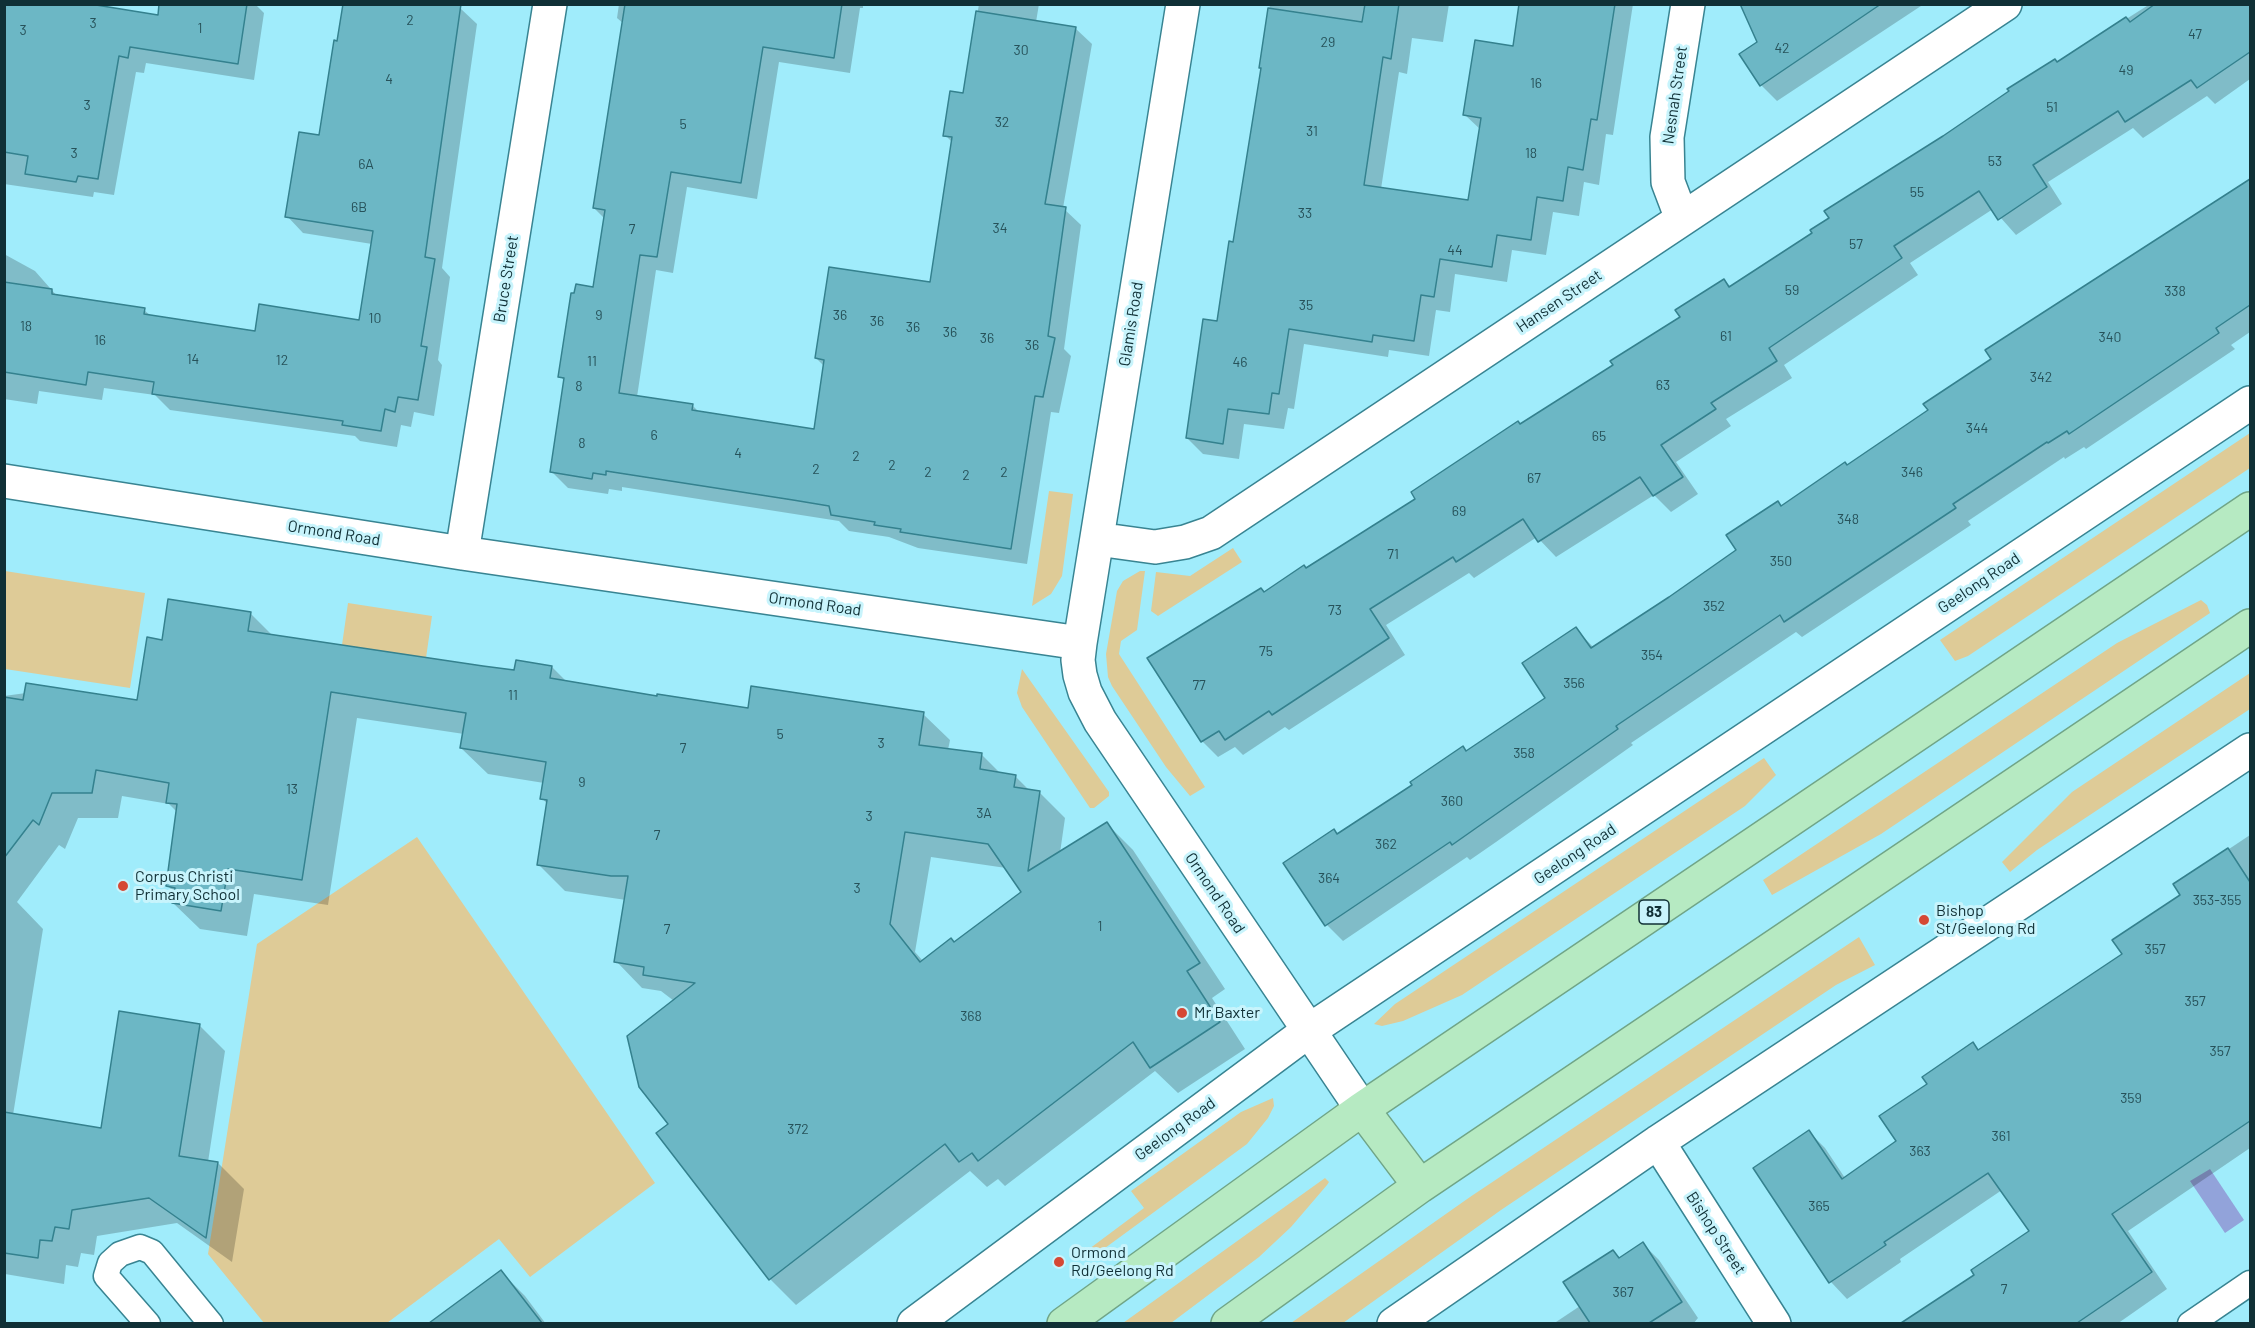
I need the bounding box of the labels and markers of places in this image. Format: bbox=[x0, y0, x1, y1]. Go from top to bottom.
place label: Corpus Christi Primary School bbox=[135, 867, 240, 905]
marker: Corpus Christi Primary School bbox=[116, 879, 130, 893]
place label: Bishop St/Geelong Rd bbox=[1936, 901, 2036, 939]
marker: Bishop St/Geelong Rd bbox=[1917, 913, 1931, 927]
place label: Mr Baxter bbox=[1194, 1003, 1260, 1023]
marker: Mr Baxter bbox=[1175, 1006, 1189, 1020]
place label: Ormond Rd/Geelong Rd bbox=[1071, 1243, 1174, 1281]
marker: Ormond Rd/Geelong Rd bbox=[1052, 1255, 1066, 1269]

